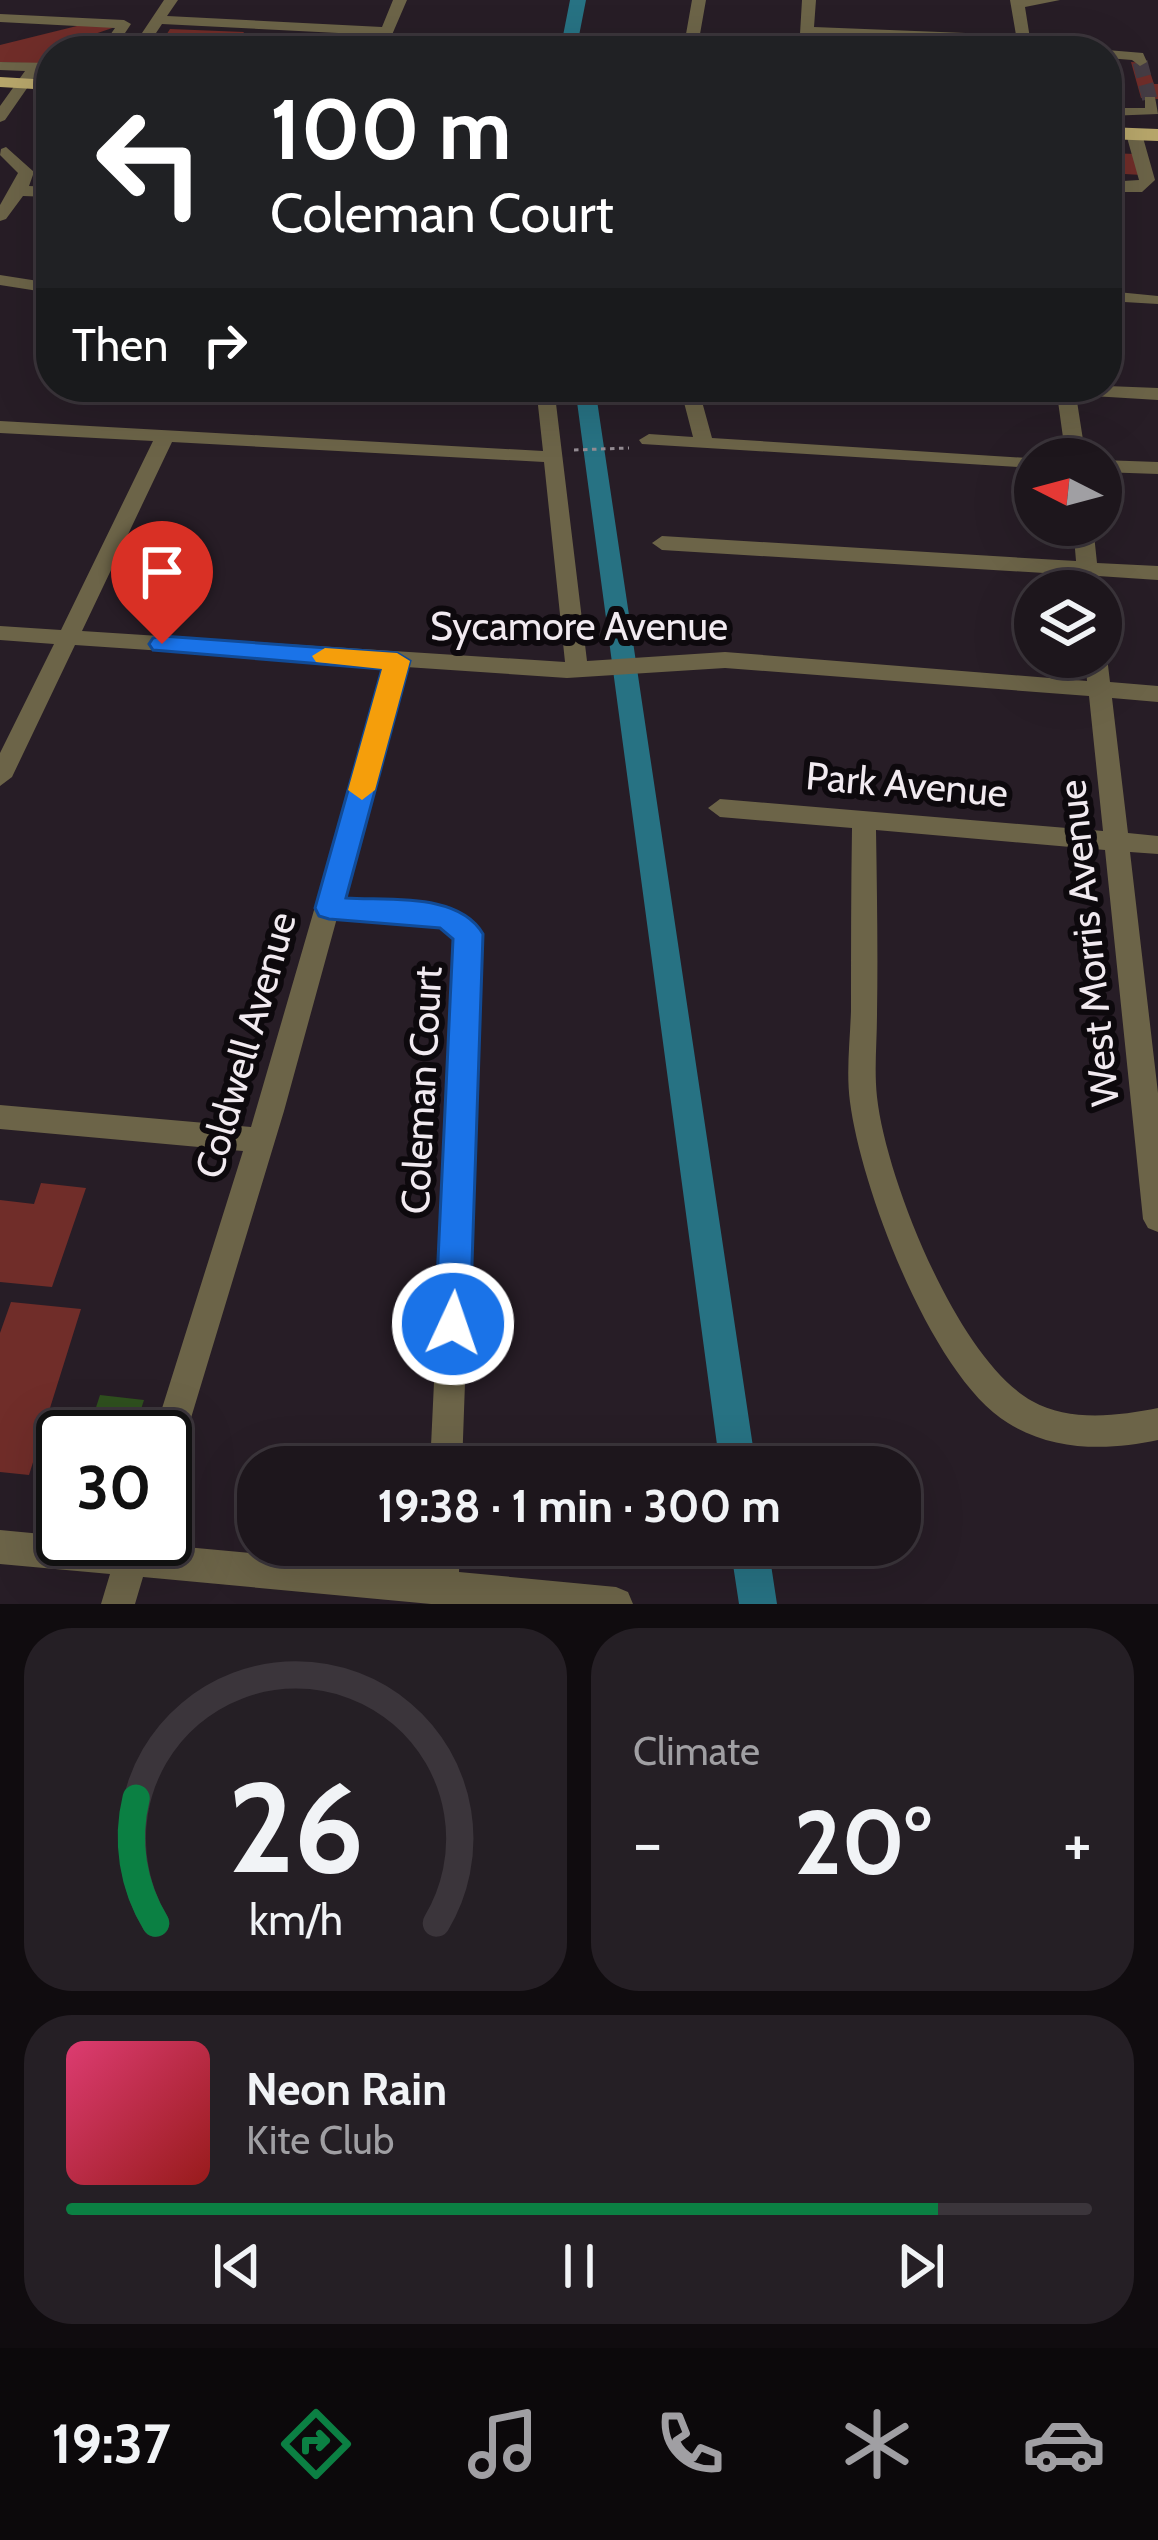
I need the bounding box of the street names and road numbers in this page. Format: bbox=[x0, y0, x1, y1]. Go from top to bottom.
street label: Sycamore Avenue bbox=[430, 602, 728, 650]
street label: Park Avenue bbox=[804, 751, 1010, 817]
street label: West Morris Avenue bbox=[1047, 778, 1129, 1108]
street label: Coldwell Avenue bbox=[184, 906, 306, 1184]
street label: Coleman Court bbox=[391, 965, 451, 1215]

